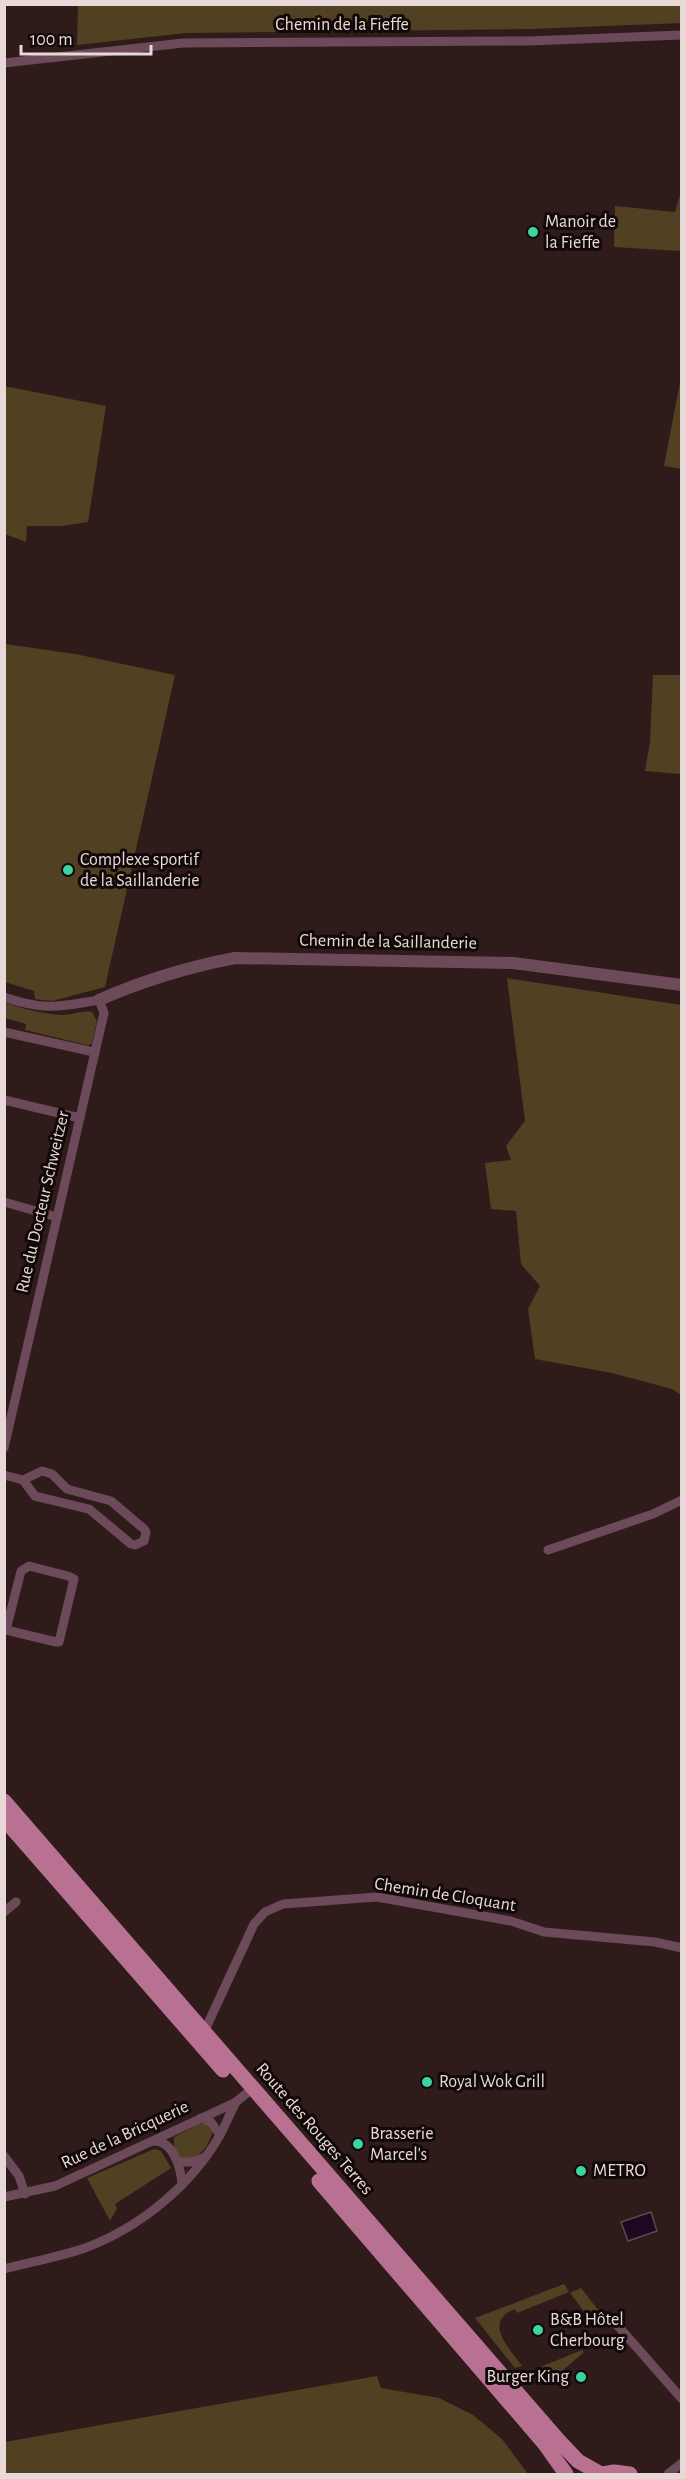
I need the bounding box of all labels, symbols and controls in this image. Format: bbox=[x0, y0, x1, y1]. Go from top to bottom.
street label: Chemin de la Fieffe bbox=[275, 16, 409, 34]
scale bar bbox=[21, 18, 152, 56]
text: 100 m bbox=[30, 31, 73, 49]
place label: Manoir de la Fieffe bbox=[545, 213, 616, 252]
marker: Manoir de la Fieffe bbox=[526, 225, 540, 239]
place label: Complexe sportif de la Saillanderie bbox=[80, 851, 200, 890]
marker: Complexe sportif de la Saillanderie bbox=[61, 863, 75, 877]
street label: Chemin de la Saillanderie bbox=[299, 931, 477, 953]
street label: Rue du Docteur Schweitzer bbox=[13, 1109, 73, 1295]
street label: Chemin de Cloquant bbox=[373, 1875, 517, 1915]
street label: Route des Rouges Terres bbox=[252, 2060, 376, 2198]
place label: Royal Wok Grill bbox=[439, 2073, 545, 2091]
marker: Royal Wok Grill bbox=[420, 2075, 434, 2089]
street label: Rue de la Bricquerie bbox=[59, 2098, 191, 2172]
place label: Brasserie Marcel's bbox=[370, 2125, 434, 2164]
marker: Brasserie Marcel's bbox=[351, 2137, 365, 2151]
place label: METRO bbox=[593, 2162, 646, 2180]
marker: METRO bbox=[574, 2164, 588, 2178]
place label: B&B Hôtel Cherbourg bbox=[550, 2311, 625, 2350]
marker: B&B Hôtel Cherbourg bbox=[531, 2323, 545, 2337]
place label: Burger King bbox=[486, 2368, 569, 2386]
marker: Burger King bbox=[574, 2370, 588, 2384]

